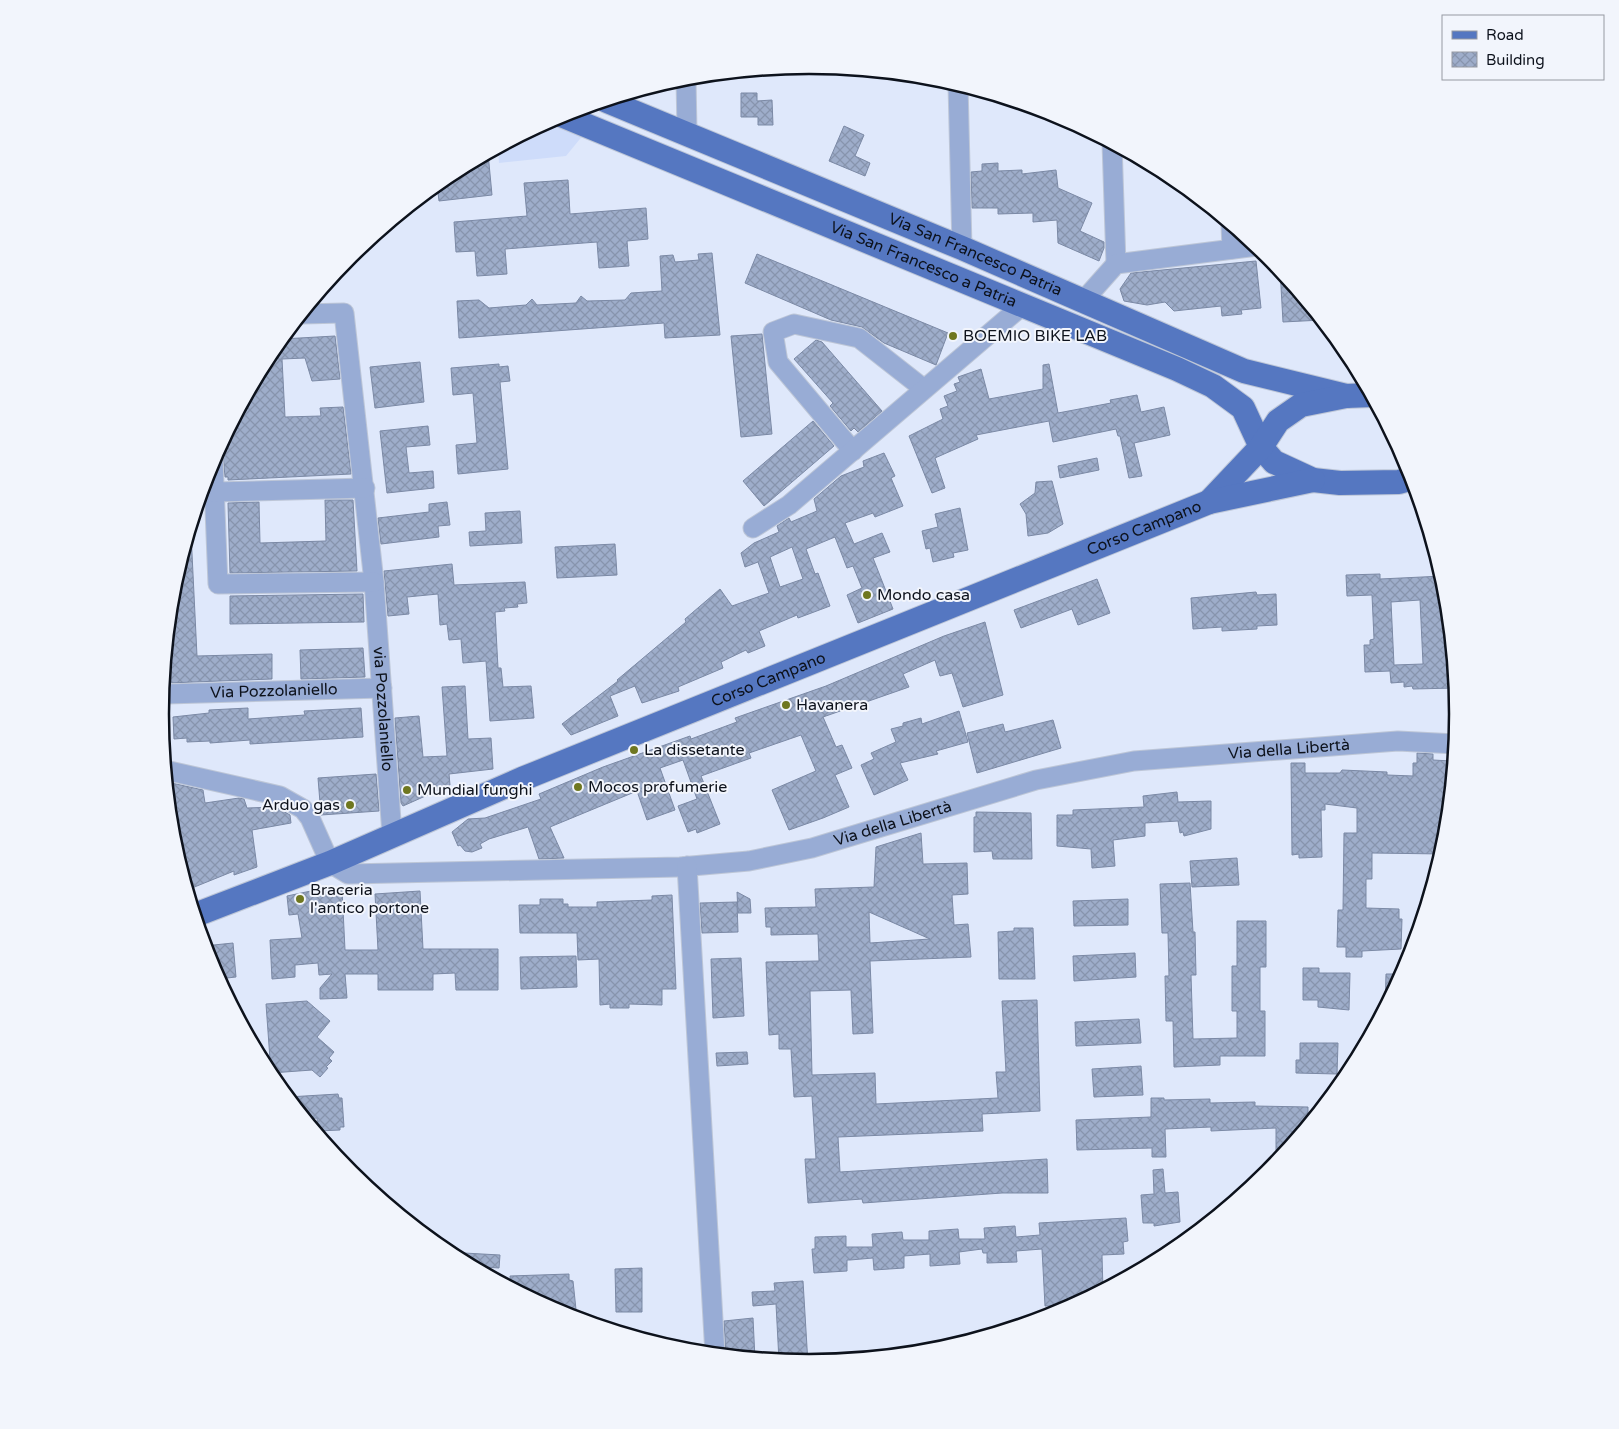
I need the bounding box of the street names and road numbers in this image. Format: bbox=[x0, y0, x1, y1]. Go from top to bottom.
street label: Via San Francesco Patria bbox=[885, 209, 1065, 300]
street label: Via San Francesco a Patria bbox=[827, 217, 1020, 312]
street label: Corso Campano bbox=[1084, 496, 1204, 560]
street label: via Pozzolaniello bbox=[369, 646, 397, 772]
street label: Corso Campano bbox=[708, 648, 829, 712]
street label: Via Pozzolaniello bbox=[210, 679, 338, 703]
street label: Via della Libertà bbox=[1227, 735, 1351, 764]
street label: Via della Libertà bbox=[831, 796, 954, 851]

